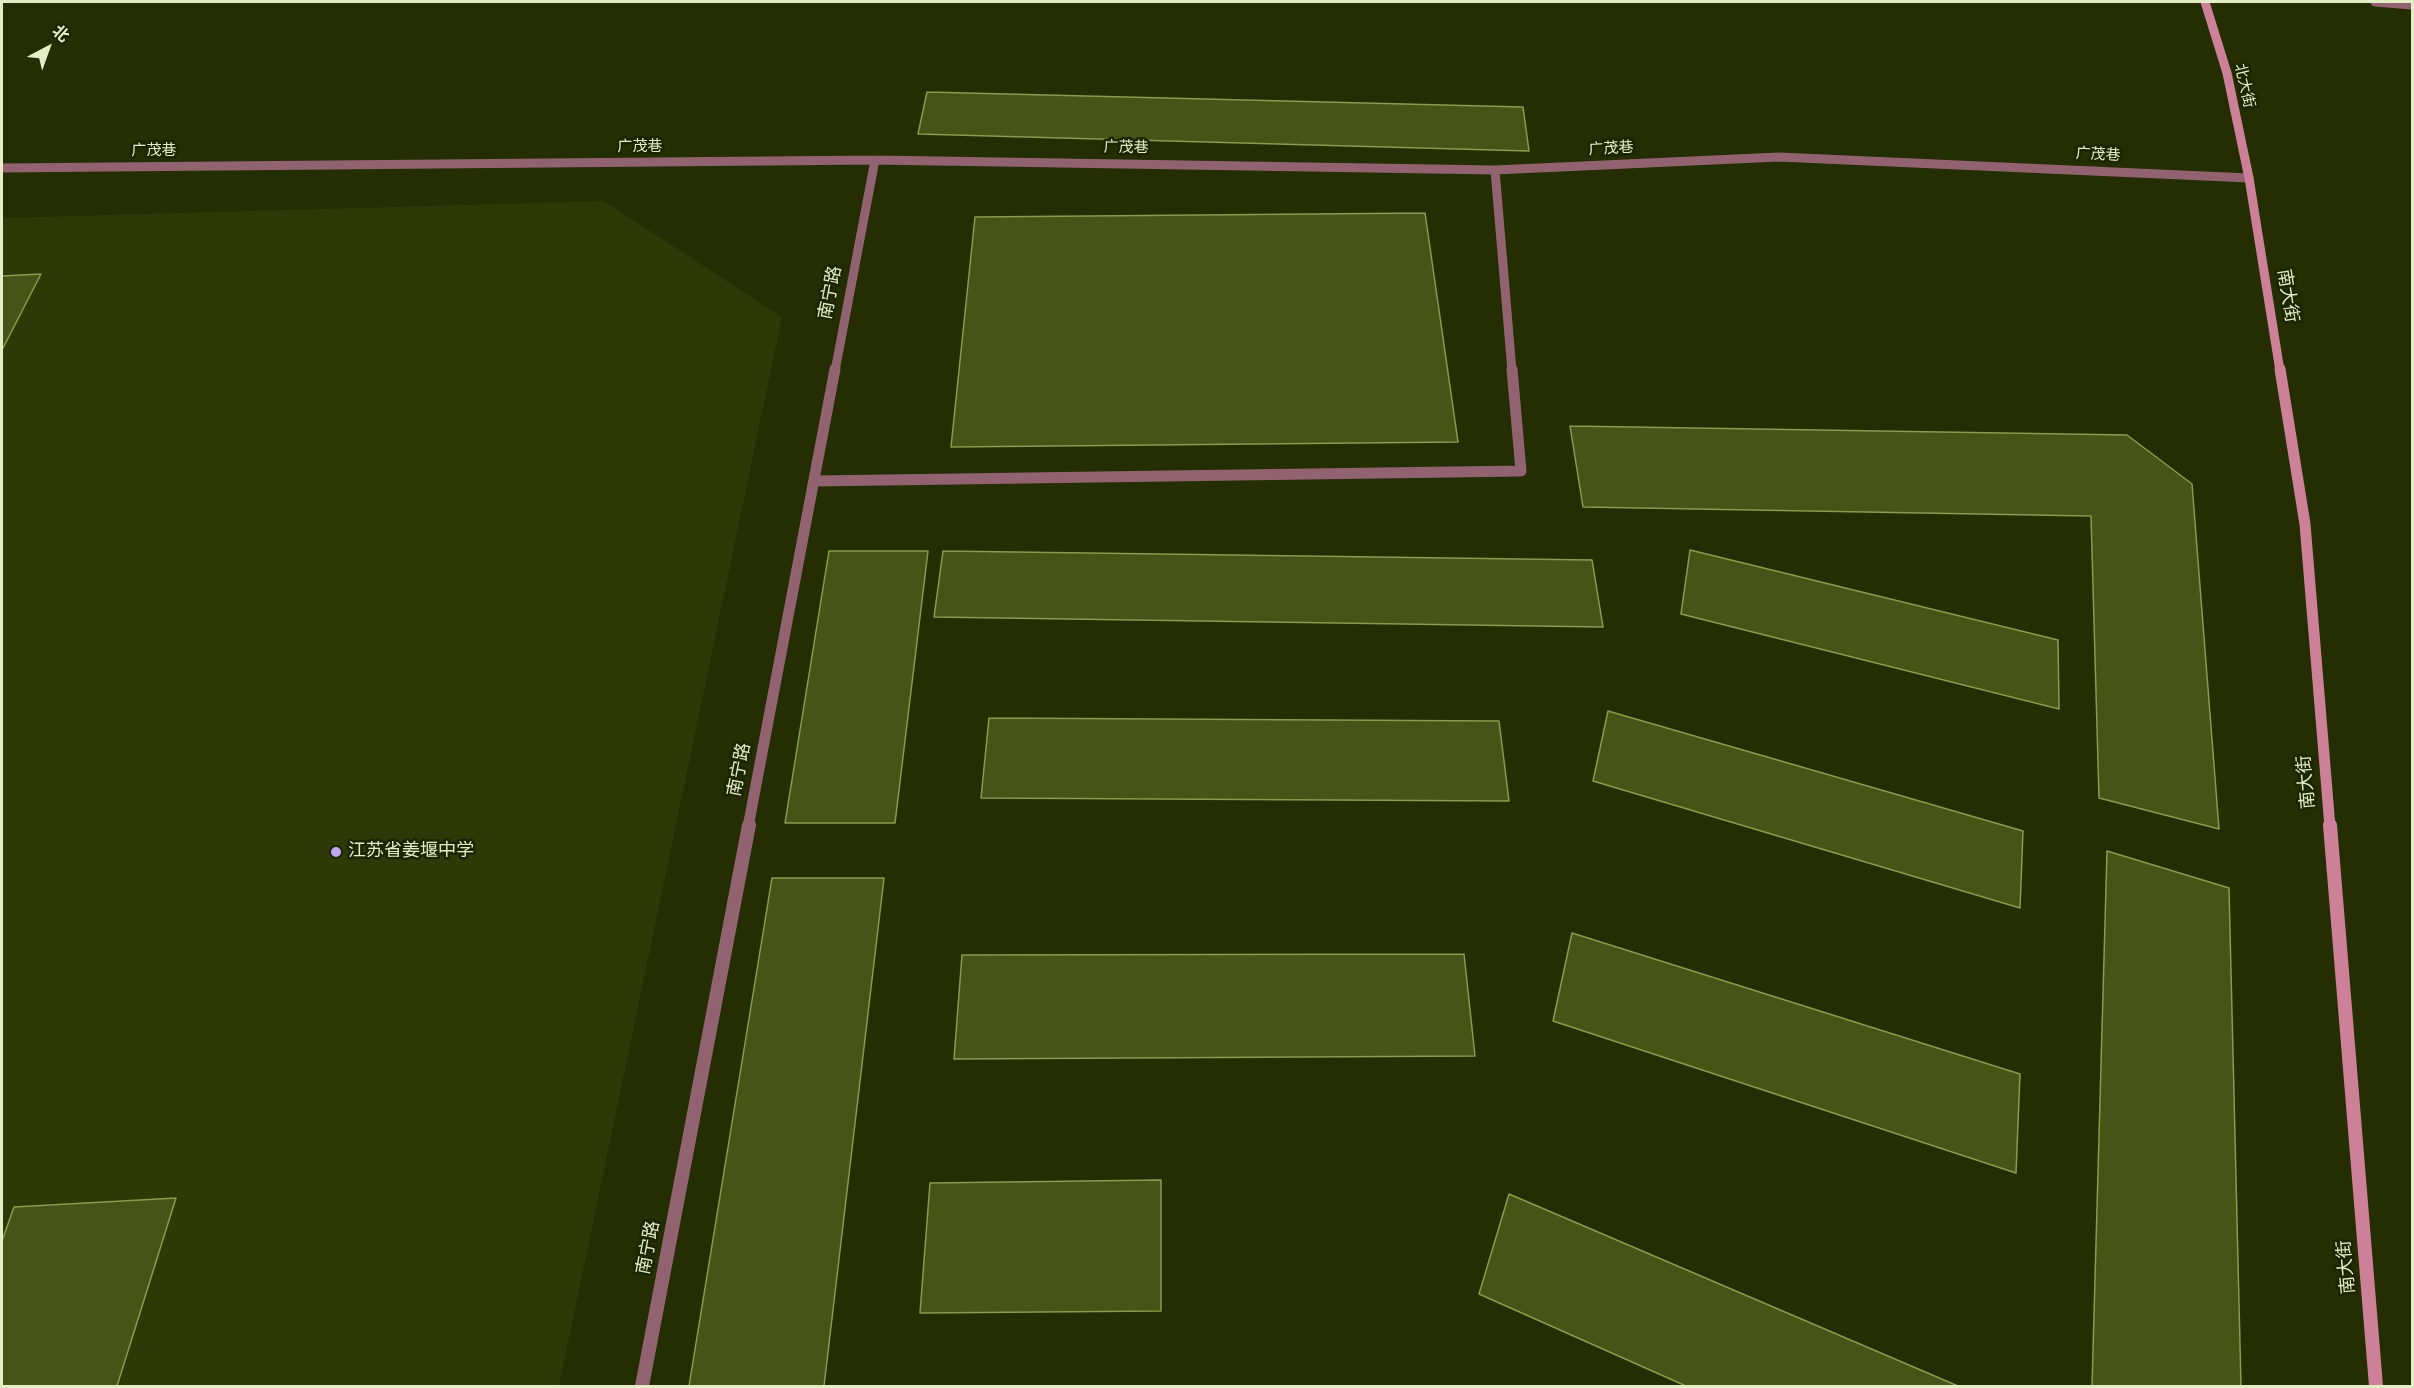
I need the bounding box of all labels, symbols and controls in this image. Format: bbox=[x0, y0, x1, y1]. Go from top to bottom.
north arrow bbox=[18, 18, 78, 78]
text: 北 bbox=[47, 22, 72, 47]
street label: 北大街 bbox=[2229, 62, 2257, 110]
street label: 广茂巷 bbox=[618, 139, 662, 157]
street label: 广茂巷 bbox=[1103, 140, 1149, 158]
street label: 广茂巷 bbox=[1588, 140, 1634, 160]
street label: 广茂巷 bbox=[132, 143, 176, 161]
street label: 广茂巷 bbox=[2075, 146, 2121, 166]
street label: 南宁路 bbox=[816, 264, 848, 322]
street label: 南大街 bbox=[2271, 268, 2301, 324]
street label: 南宁路 bbox=[725, 741, 757, 799]
street label: 南大街 bbox=[2295, 754, 2321, 810]
place label: 江苏省姜堰中学 bbox=[348, 841, 474, 863]
marker: 江苏省姜堰中学 bbox=[329, 845, 343, 859]
street label: 南宁路 bbox=[634, 1219, 666, 1277]
street label: 南大街 bbox=[2335, 1239, 2361, 1295]

